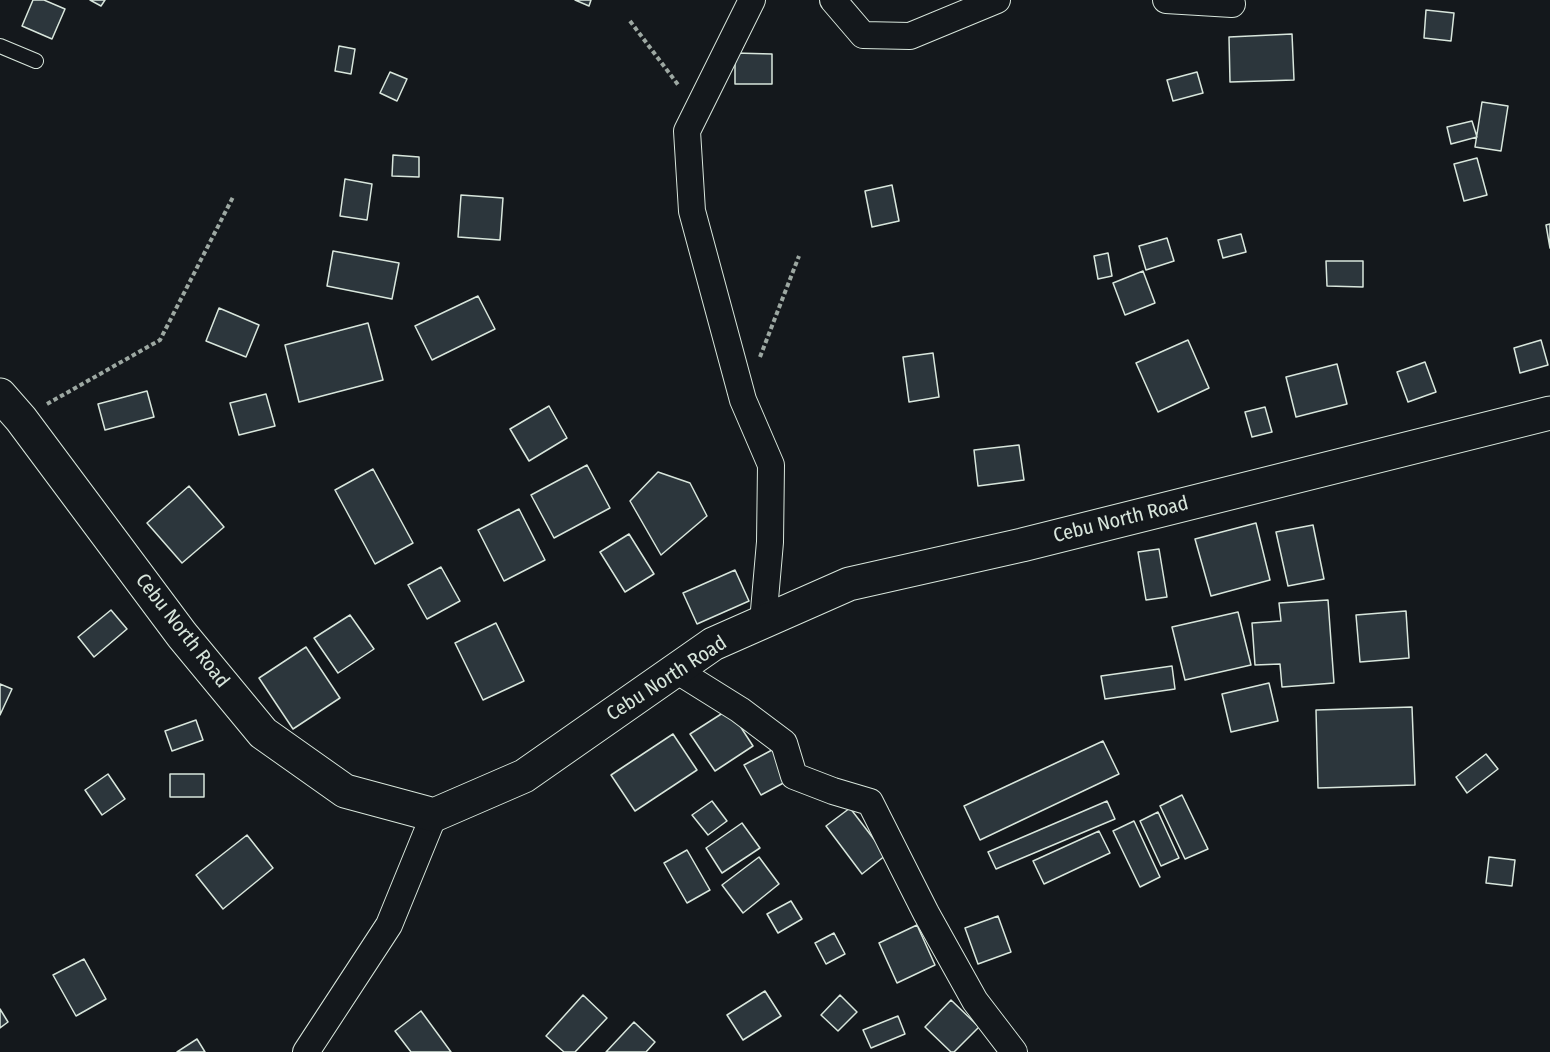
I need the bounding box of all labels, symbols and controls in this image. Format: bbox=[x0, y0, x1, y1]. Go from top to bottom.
street label: Cebu North Road bbox=[1051, 492, 1191, 548]
street label: Cebu North Road bbox=[130, 569, 234, 693]
street label: Cebu North Road bbox=[602, 631, 732, 727]

